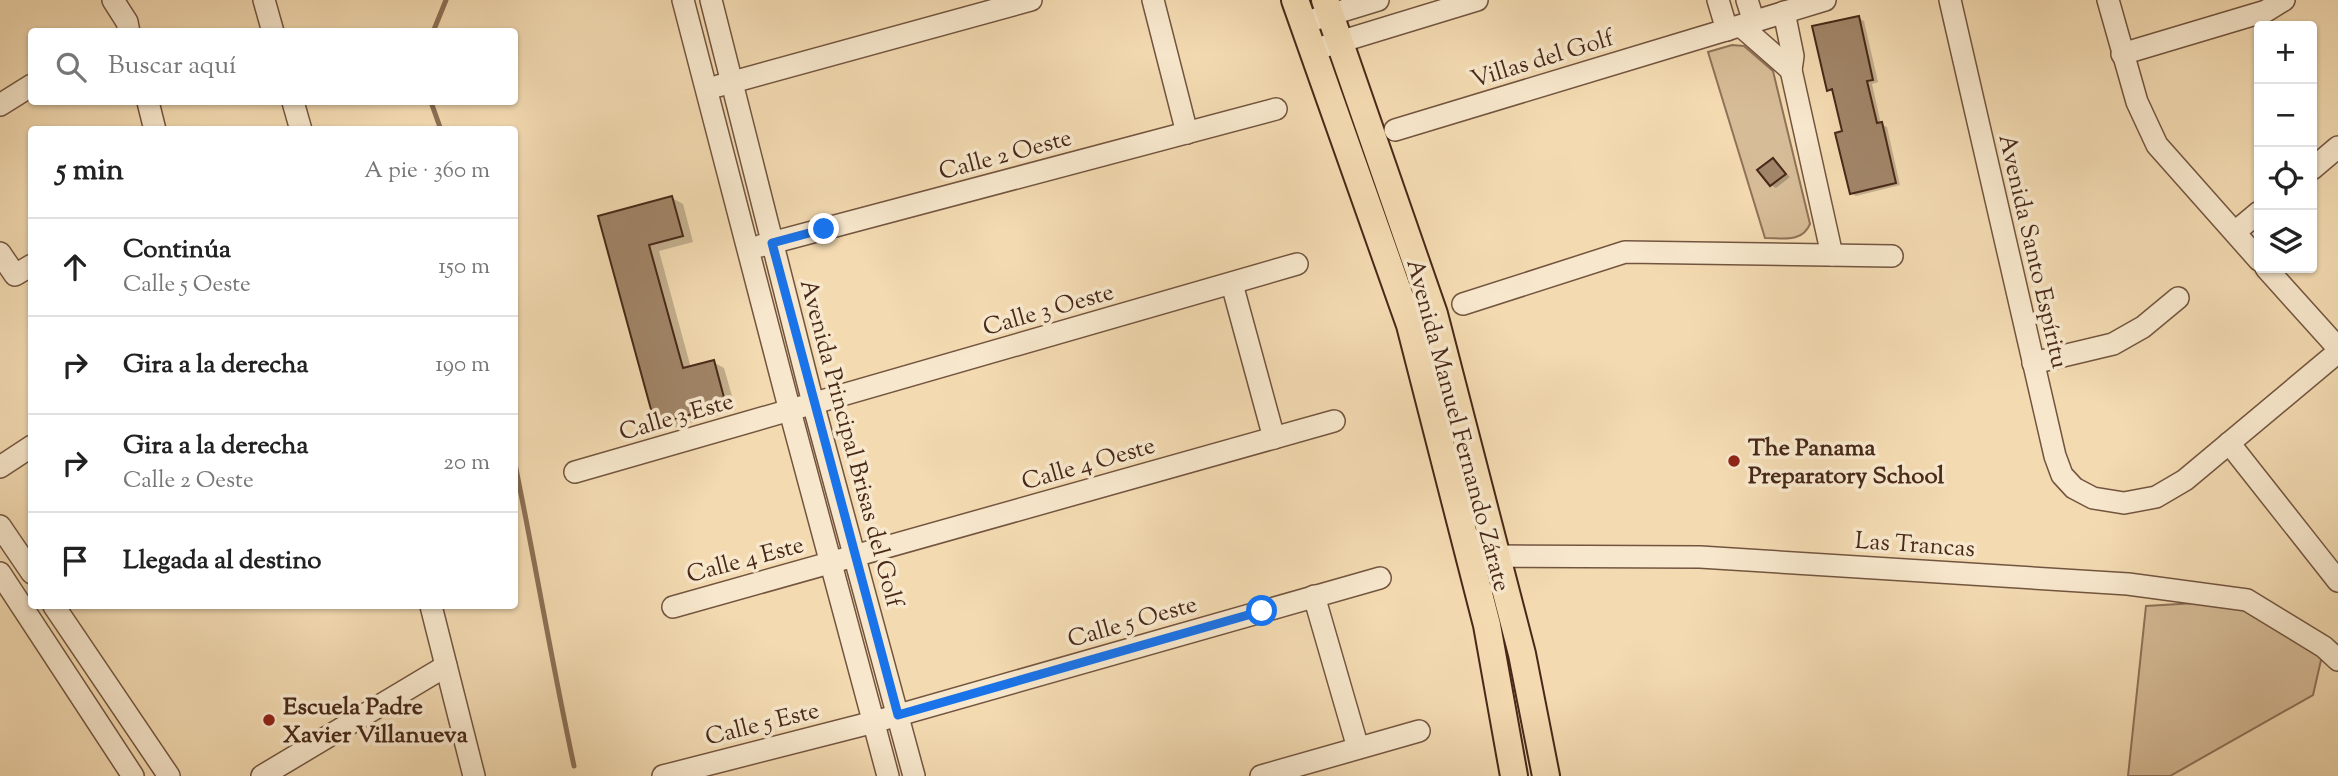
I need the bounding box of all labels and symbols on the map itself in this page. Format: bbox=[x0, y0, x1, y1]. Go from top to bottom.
street label: Villas del Golf bbox=[1467, 22, 1620, 98]
street label: Calle 2 Oeste bbox=[935, 122, 1076, 190]
street label: Avenida Santo Espíritu bbox=[1989, 131, 2076, 372]
route end bbox=[808, 213, 839, 244]
street label: Avenida Manuel Fernando Zárate bbox=[1396, 255, 1518, 596]
street label: Avenida Principal Brisas del Golf bbox=[790, 276, 911, 613]
street label: Calle 3 Oeste bbox=[979, 276, 1118, 346]
street label: Calle 3 Este bbox=[615, 385, 738, 450]
street label: Calle 4 Oeste bbox=[1018, 430, 1159, 500]
place label: The Panama Preparatory School bbox=[1748, 432, 1944, 494]
marker: The Panama Preparatory School bbox=[1726, 453, 1742, 469]
street label: Las Trancas bbox=[1854, 525, 1976, 567]
street label: Calle 4 Este bbox=[683, 529, 808, 593]
street label: Calle 5 Oeste bbox=[1064, 588, 1201, 658]
route start bbox=[1246, 595, 1277, 626]
place label: Escuela Padre Xavier Villanueva bbox=[283, 691, 469, 753]
street label: Calle 5 Este bbox=[702, 694, 823, 755]
marker: Escuela Padre Xavier Villanueva bbox=[261, 712, 277, 728]

